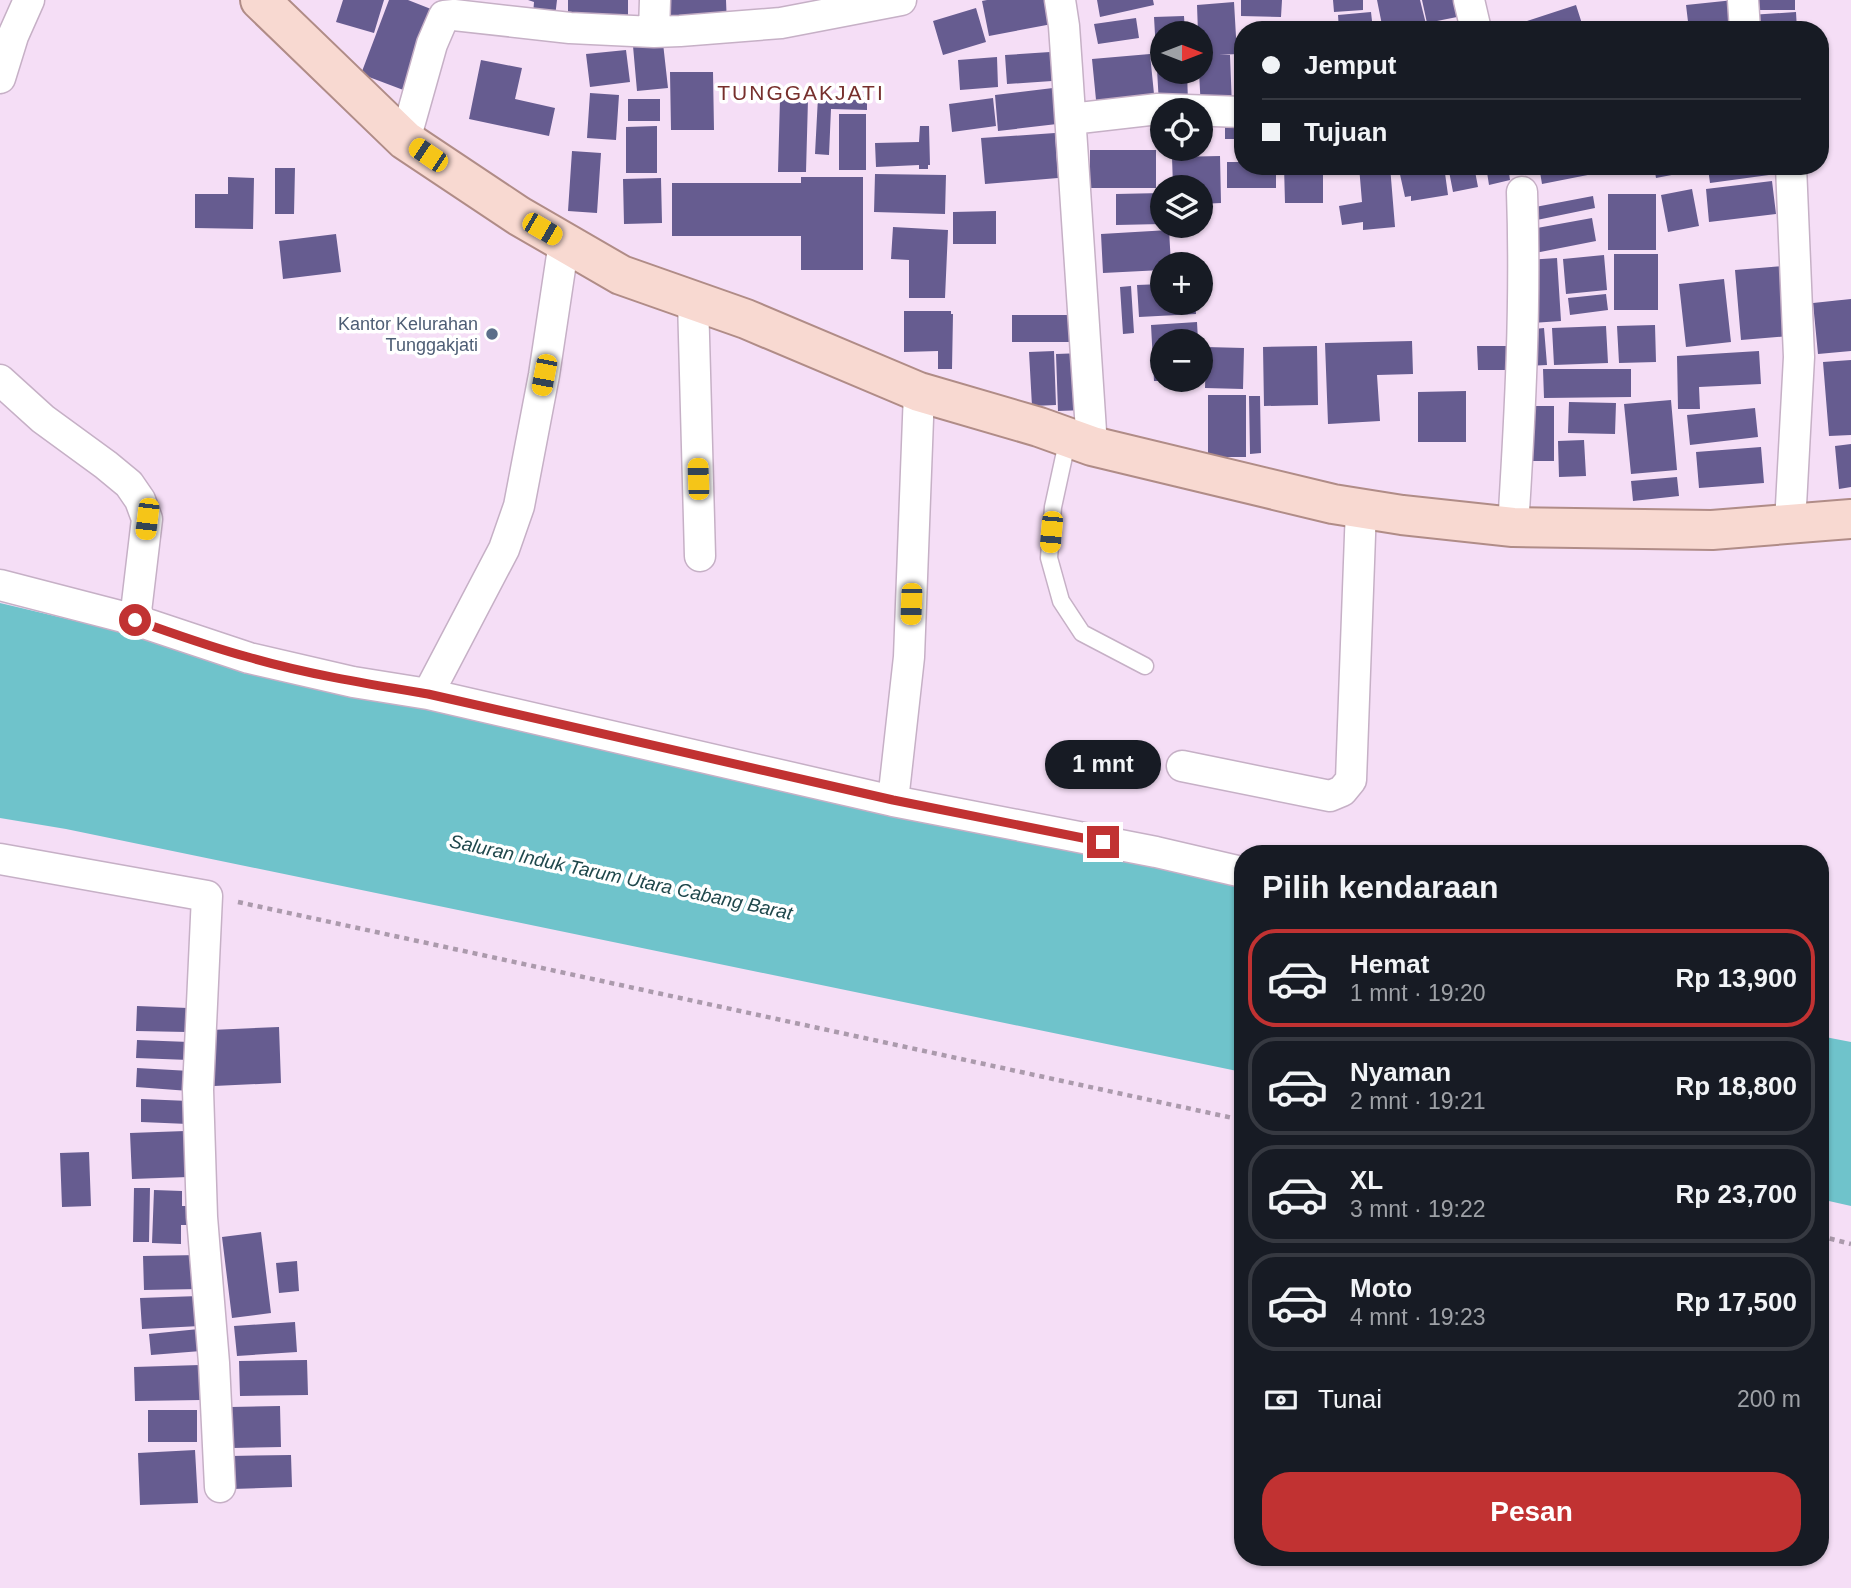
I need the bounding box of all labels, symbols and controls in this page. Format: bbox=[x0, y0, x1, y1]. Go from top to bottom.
north arrow bbox=[1150, 21, 1213, 84]
map controls bbox=[1150, 21, 1213, 392]
text: Jemput bbox=[1304, 50, 1396, 80]
district label: TUNGGAKJATI bbox=[717, 81, 885, 104]
button: locate bbox=[1150, 98, 1213, 161]
text: Tujuan bbox=[1304, 117, 1387, 147]
car bbox=[405, 135, 452, 175]
button: layers bbox=[1150, 175, 1213, 238]
car bbox=[519, 209, 566, 249]
button: + bbox=[1150, 252, 1213, 315]
place label: Kantor Kelurahan Tunggakjati bbox=[338, 314, 478, 355]
marker: Kantor Kelurahan Tunggakjati bbox=[484, 326, 500, 342]
button: − bbox=[1150, 329, 1213, 392]
car bbox=[530, 352, 559, 398]
car bbox=[687, 458, 710, 500]
car bbox=[135, 497, 160, 541]
car bbox=[1039, 510, 1064, 554]
car bbox=[900, 583, 923, 625]
route start bbox=[119, 604, 151, 636]
callout: 1 mnt bbox=[1045, 740, 1161, 790]
text: 1 mnt bbox=[1072, 751, 1134, 777]
route end bbox=[1087, 826, 1119, 858]
water label: Saluran Induk Tarum Utara Cabang Barat bbox=[448, 830, 795, 924]
text: Pilih kendaraan bbox=[1262, 869, 1499, 905]
icon: car bbox=[1266, 947, 1329, 1010]
text: Hemat bbox=[1350, 949, 1429, 979]
text: Rp 13,900 bbox=[1676, 963, 1797, 993]
text: 1 mnt · 19:20 bbox=[1350, 980, 1486, 1006]
icon: car bbox=[1266, 1055, 1329, 1118]
text: Nyaman bbox=[1350, 1057, 1451, 1087]
text: Rp 18,800 bbox=[1676, 1071, 1797, 1101]
text: 2 mnt · 19:21 bbox=[1350, 1088, 1486, 1114]
icon: car bbox=[1266, 1163, 1329, 1226]
text: XL bbox=[1350, 1165, 1383, 1195]
text: Rp 23,700 bbox=[1676, 1179, 1797, 1209]
text: 3 mnt · 19:22 bbox=[1350, 1196, 1486, 1222]
icon: car bbox=[1266, 1271, 1329, 1334]
text: Moto bbox=[1350, 1273, 1412, 1303]
text: Rp 17,500 bbox=[1676, 1287, 1797, 1317]
text: 4 mnt · 19:23 bbox=[1350, 1304, 1486, 1330]
icon: cash bbox=[1262, 1381, 1300, 1419]
text: Tunai bbox=[1318, 1384, 1382, 1414]
text: 200 m bbox=[1737, 1386, 1801, 1412]
button: Pesan bbox=[1262, 1472, 1801, 1552]

